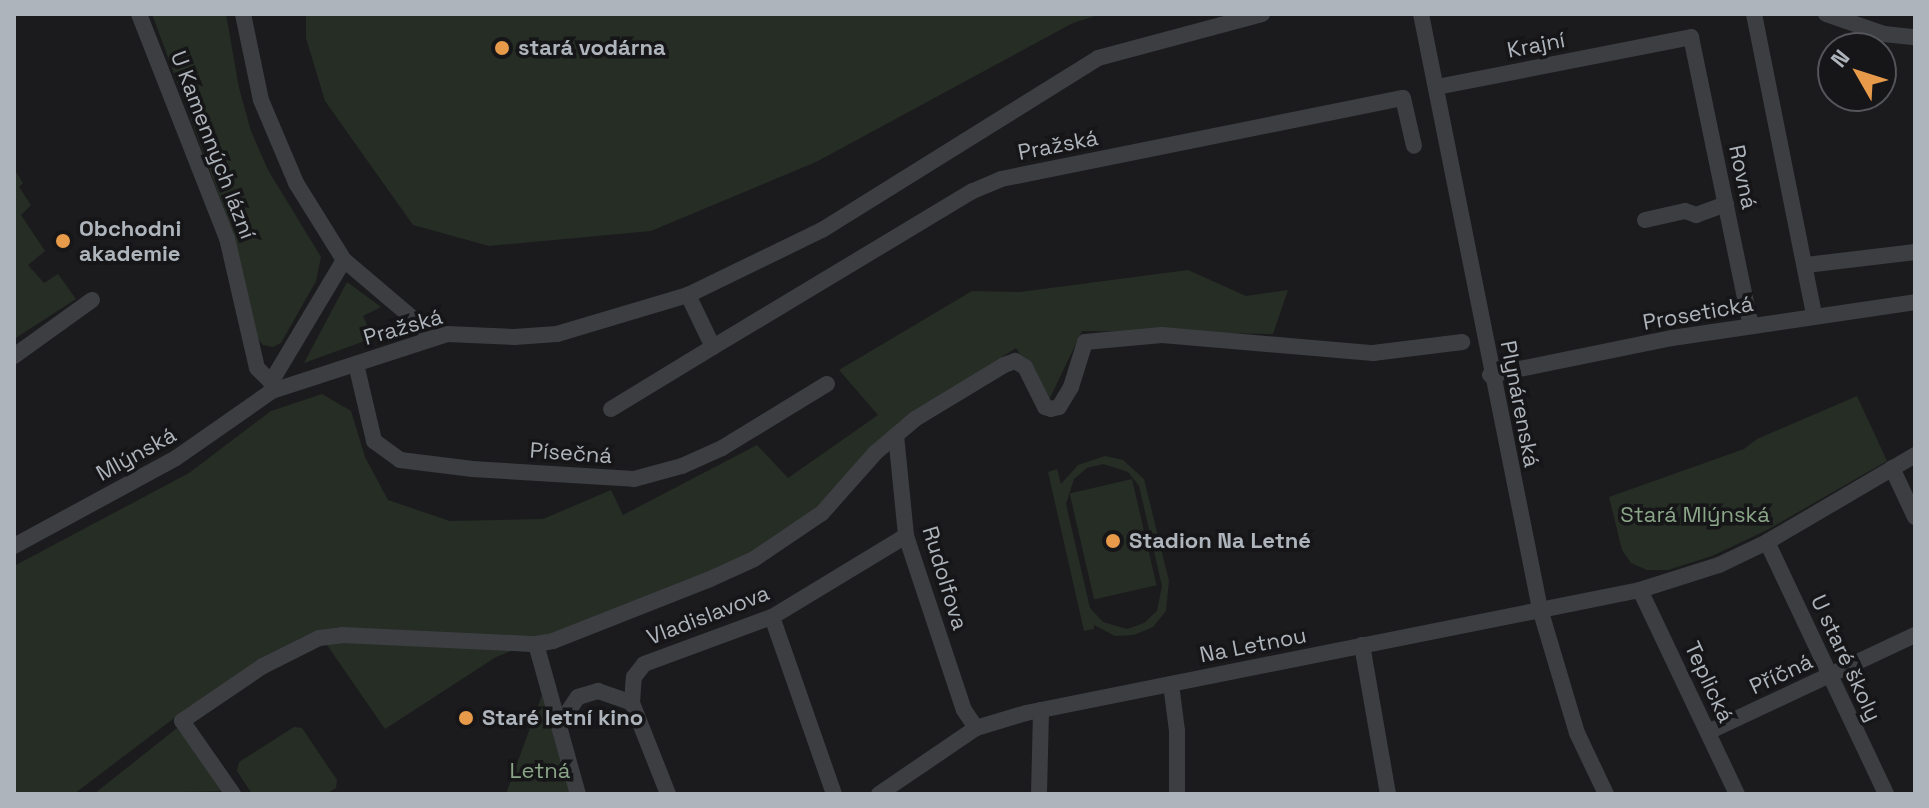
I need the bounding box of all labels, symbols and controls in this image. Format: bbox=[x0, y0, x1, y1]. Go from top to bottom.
street label: Krajní bbox=[1505, 26, 1567, 64]
north arrow bbox=[1817, 32, 1897, 112]
place label: stará vodárna bbox=[518, 35, 666, 61]
marker: stará vodárna bbox=[493, 39, 511, 57]
text: N bbox=[1824, 44, 1855, 73]
street label: U Kamenných lázní bbox=[165, 47, 261, 243]
street label: Pražská bbox=[1016, 124, 1100, 166]
street label: Rovná bbox=[1723, 142, 1763, 212]
place label: Obchodni akademie bbox=[79, 215, 181, 266]
marker: Obchodni akademie bbox=[54, 232, 72, 250]
street label: Prosetická bbox=[1641, 290, 1755, 336]
street label: Pražská bbox=[360, 303, 446, 351]
street label: Plynárenská bbox=[1495, 338, 1545, 470]
street label: Mlýnská bbox=[91, 421, 181, 487]
street label: Písečná bbox=[529, 437, 613, 469]
park label: Stará Mlýnská bbox=[1620, 502, 1770, 528]
street label: Rudolfova bbox=[917, 523, 973, 633]
place label: Stadion Na Letné bbox=[1129, 528, 1311, 554]
marker: Stadion Na Letné bbox=[1104, 532, 1122, 550]
street label: Vladislavova bbox=[643, 580, 773, 650]
street label: U staré školy bbox=[1805, 591, 1887, 725]
street label: Na Letnou bbox=[1197, 622, 1309, 668]
street label: Teplická bbox=[1679, 637, 1739, 727]
street label: Příčná bbox=[1745, 648, 1817, 700]
place label: Staré letní kino bbox=[482, 705, 643, 731]
marker: Staré letní kino bbox=[457, 709, 475, 727]
park label: Letná bbox=[510, 758, 570, 784]

